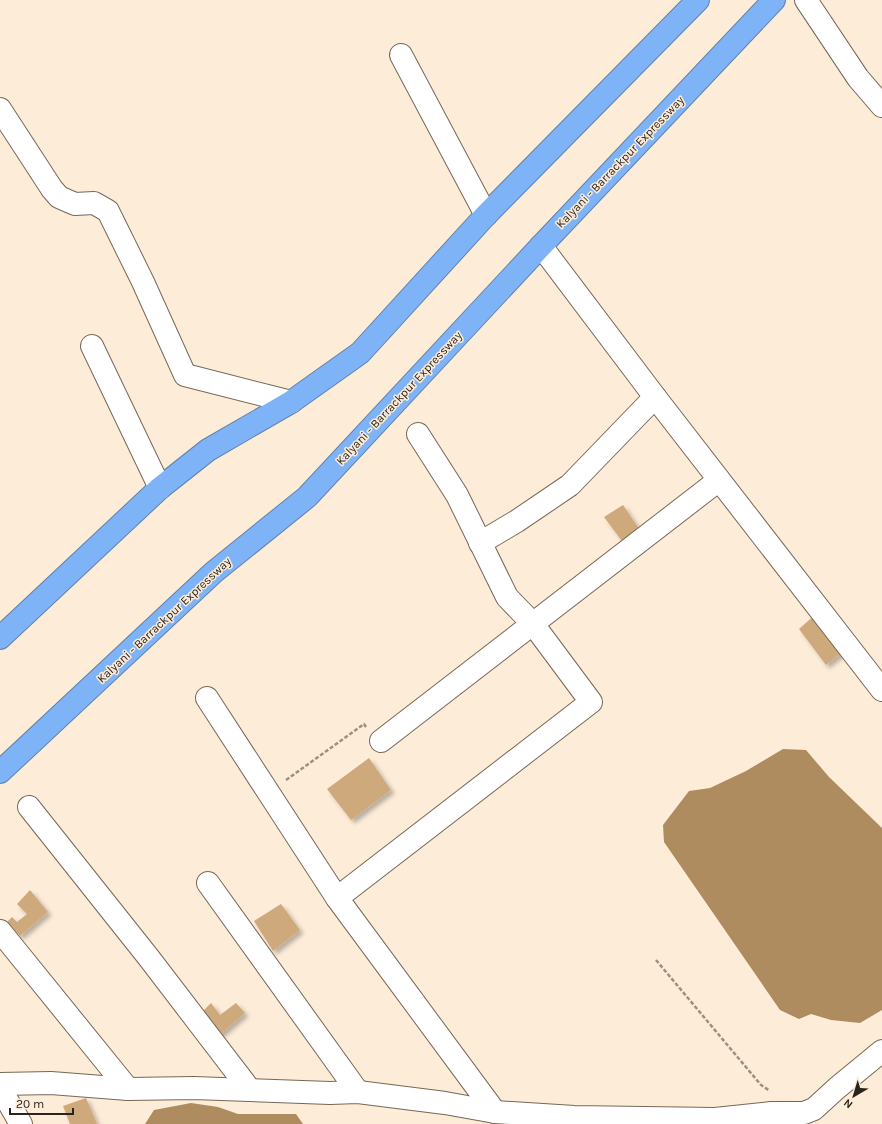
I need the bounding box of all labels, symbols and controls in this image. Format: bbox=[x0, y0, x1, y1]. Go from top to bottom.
street label: Kalyani - Barrackpur Expressway bbox=[553, 93, 687, 231]
street label: Kalyani - Barrackpur Expressway bbox=[333, 328, 465, 468]
street label: Kalyani - Barrackpur Expressway bbox=[94, 554, 234, 686]
north arrow bbox=[834, 1076, 874, 1116]
scale bar bbox=[10, 1090, 73, 1116]
text: N bbox=[841, 1096, 855, 1111]
text: 20 m bbox=[16, 1097, 44, 1111]

